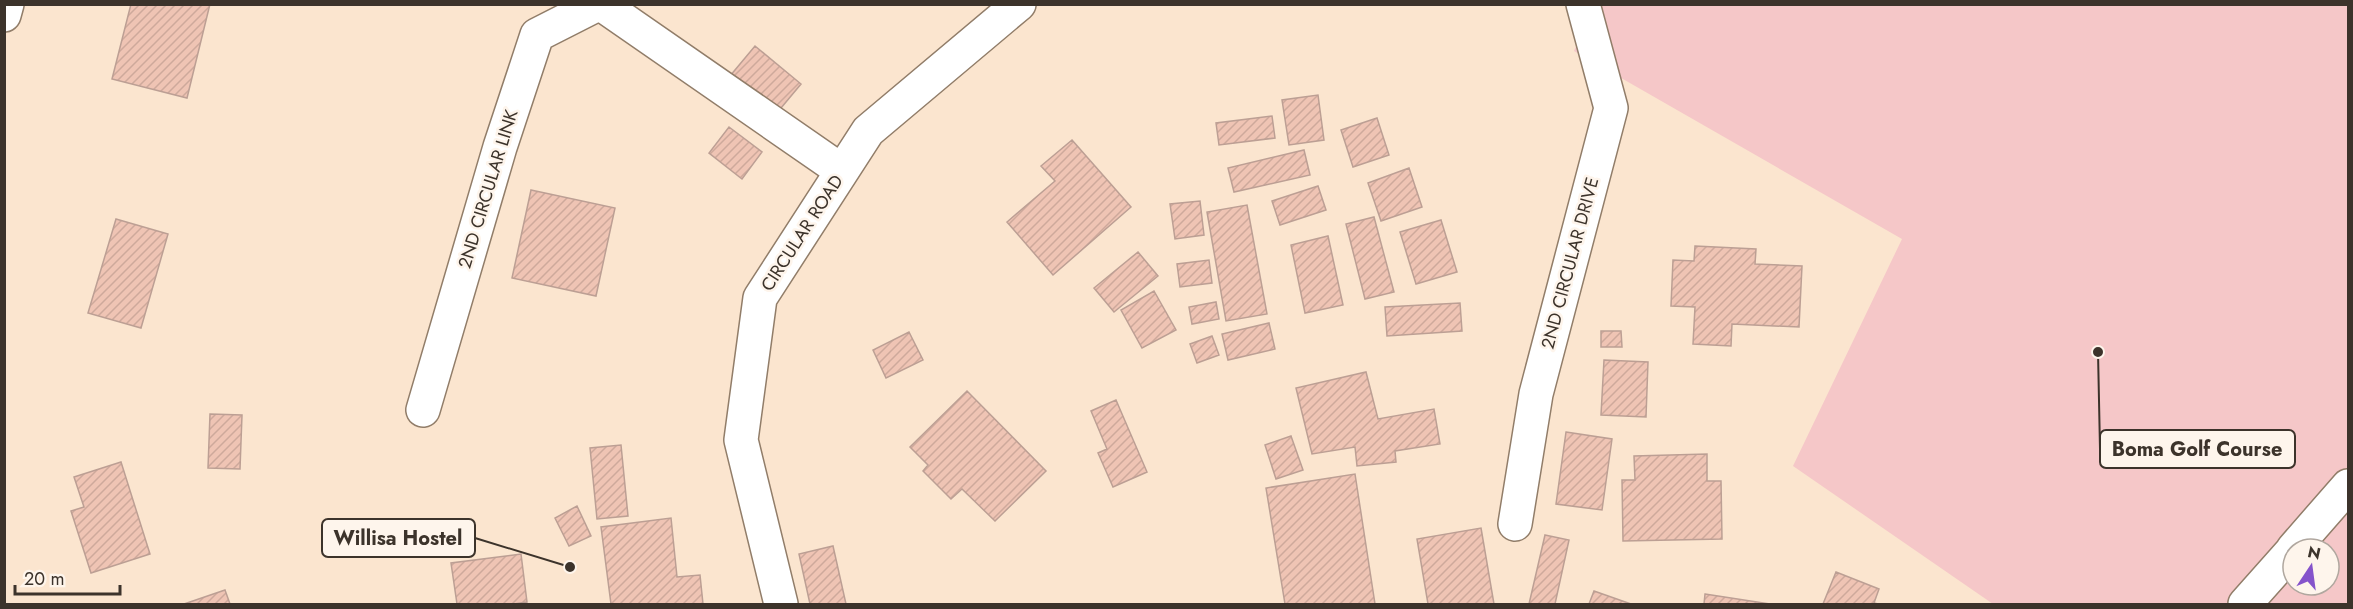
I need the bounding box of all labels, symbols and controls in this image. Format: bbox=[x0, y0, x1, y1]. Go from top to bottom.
street label: 2ND CIRCULAR LINK bbox=[451, 106, 525, 272]
street label: CIRCULAR ROAD bbox=[755, 170, 849, 296]
street label: 2ND CIRCULAR DRIVE bbox=[1535, 174, 1605, 352]
callout: Boma Golf Course bbox=[2100, 430, 2295, 468]
text: Boma Golf Course bbox=[2112, 435, 2282, 464]
callout: Willisa Hostel bbox=[322, 519, 475, 557]
text: Willisa Hostel bbox=[334, 524, 462, 553]
north arrow bbox=[2281, 537, 2341, 597]
text: N bbox=[2305, 540, 2323, 566]
scale bar bbox=[15, 558, 120, 596]
text: 20 m bbox=[24, 566, 64, 592]

